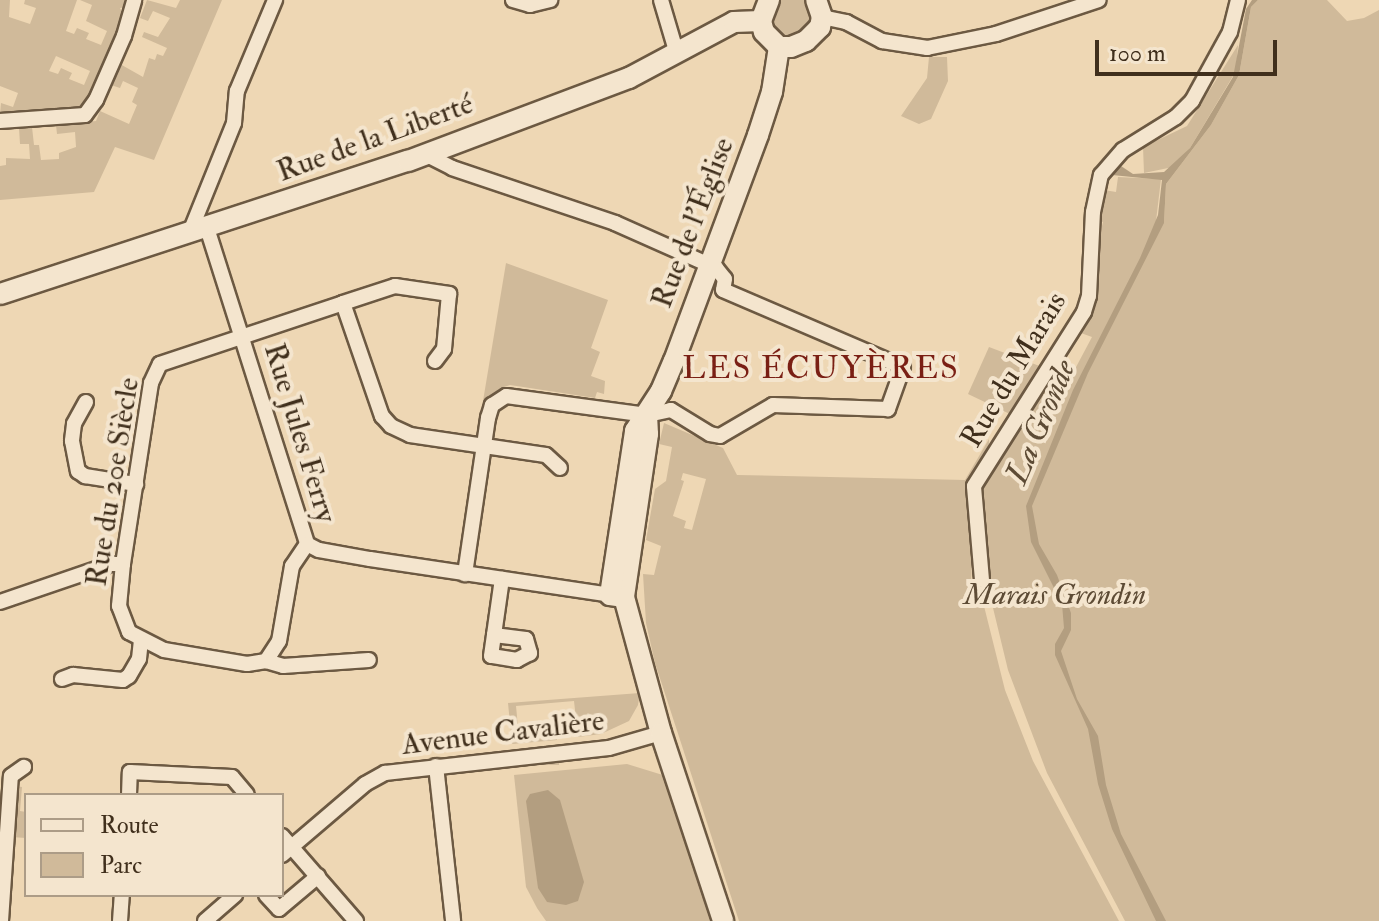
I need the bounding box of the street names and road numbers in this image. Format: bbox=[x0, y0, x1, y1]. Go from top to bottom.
street label: Rue de la Liberté bbox=[272, 86, 478, 190]
street label: Rue de l'Église bbox=[644, 133, 742, 313]
street label: Rue du Marais bbox=[953, 286, 1075, 454]
street label: Rue Jules Ferry bbox=[256, 339, 344, 527]
street label: Rue du 20e Siècle bbox=[79, 375, 147, 589]
street label: Avenue Cavalière bbox=[400, 703, 606, 763]

